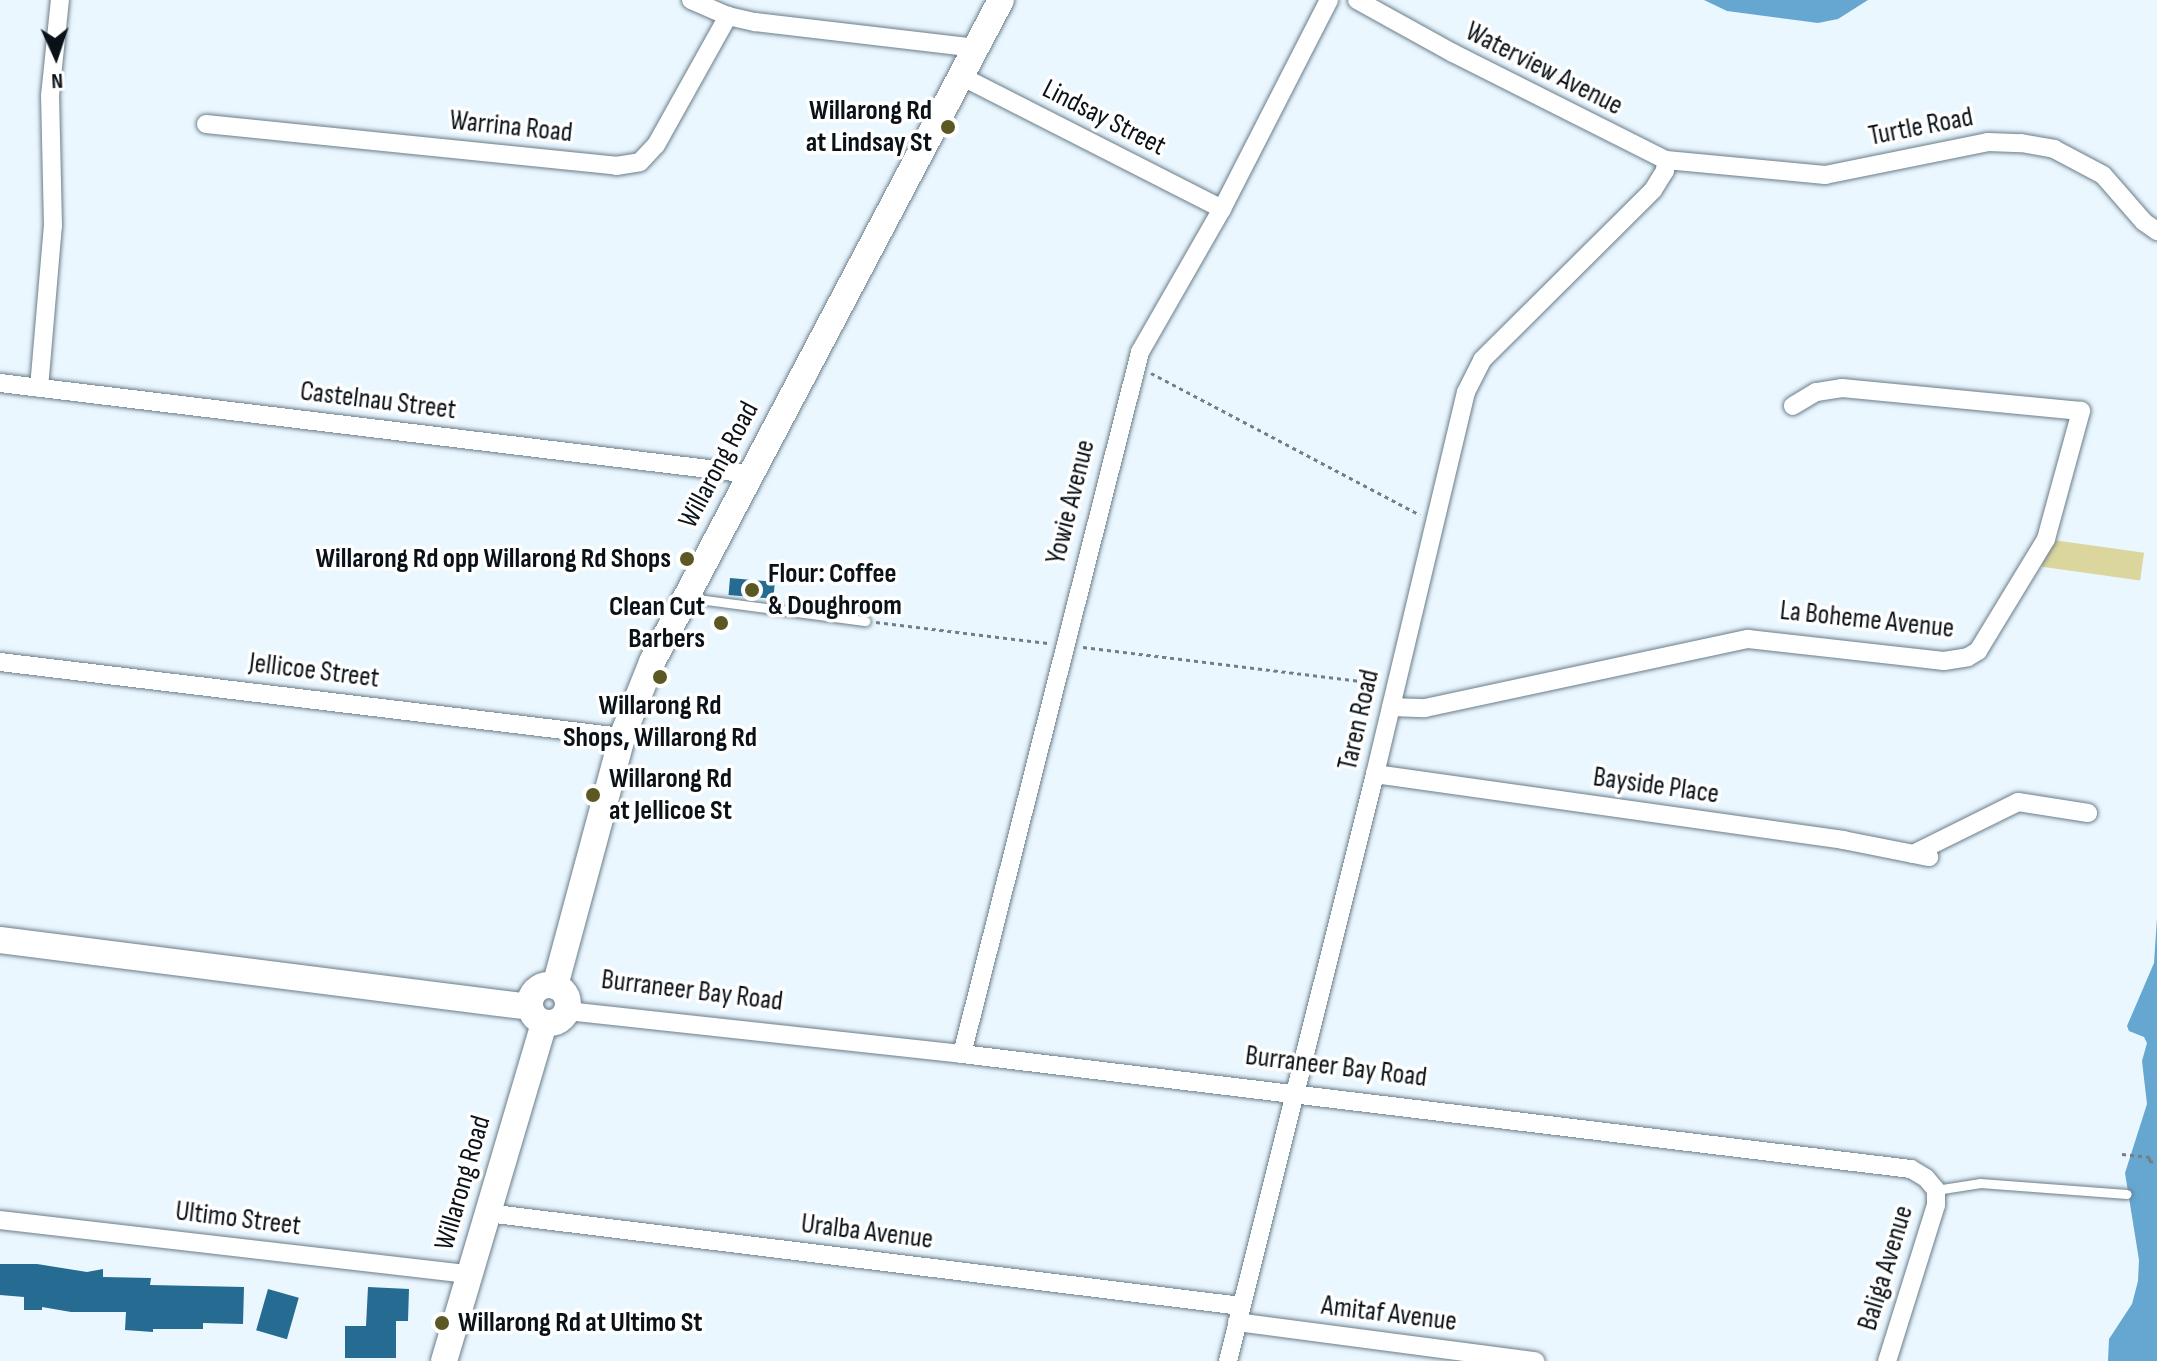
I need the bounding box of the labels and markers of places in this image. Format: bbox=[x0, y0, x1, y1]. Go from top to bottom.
place label: Willarong Rd at Lindsay St bbox=[806, 94, 932, 160]
marker: Willarong Rd at Lindsay St bbox=[939, 118, 957, 136]
place label: Willarong Rd opp Willarong Rd Shops bbox=[316, 542, 671, 576]
marker: Willarong Rd opp Willarong Rd Shops bbox=[678, 550, 696, 568]
place label: Flour: Coffee & Doughroom bbox=[768, 557, 902, 623]
marker: Flour: Coffee & Doughroom bbox=[743, 581, 761, 599]
place label: Clean Cut Barbers bbox=[609, 590, 705, 656]
marker: Clean Cut Barbers bbox=[712, 614, 730, 632]
marker: Willarong Rd Shops, Willarong Rd bbox=[651, 668, 669, 686]
place label: Willarong Rd Shops, Willarong Rd bbox=[563, 689, 757, 755]
place label: Willarong Rd at Jellicoe St bbox=[609, 762, 732, 828]
marker: Willarong Rd at Jellicoe St bbox=[584, 786, 602, 804]
place label: Willarong Rd at Ultimo St bbox=[458, 1306, 703, 1340]
marker: Willarong Rd at Ultimo St bbox=[433, 1314, 451, 1332]

